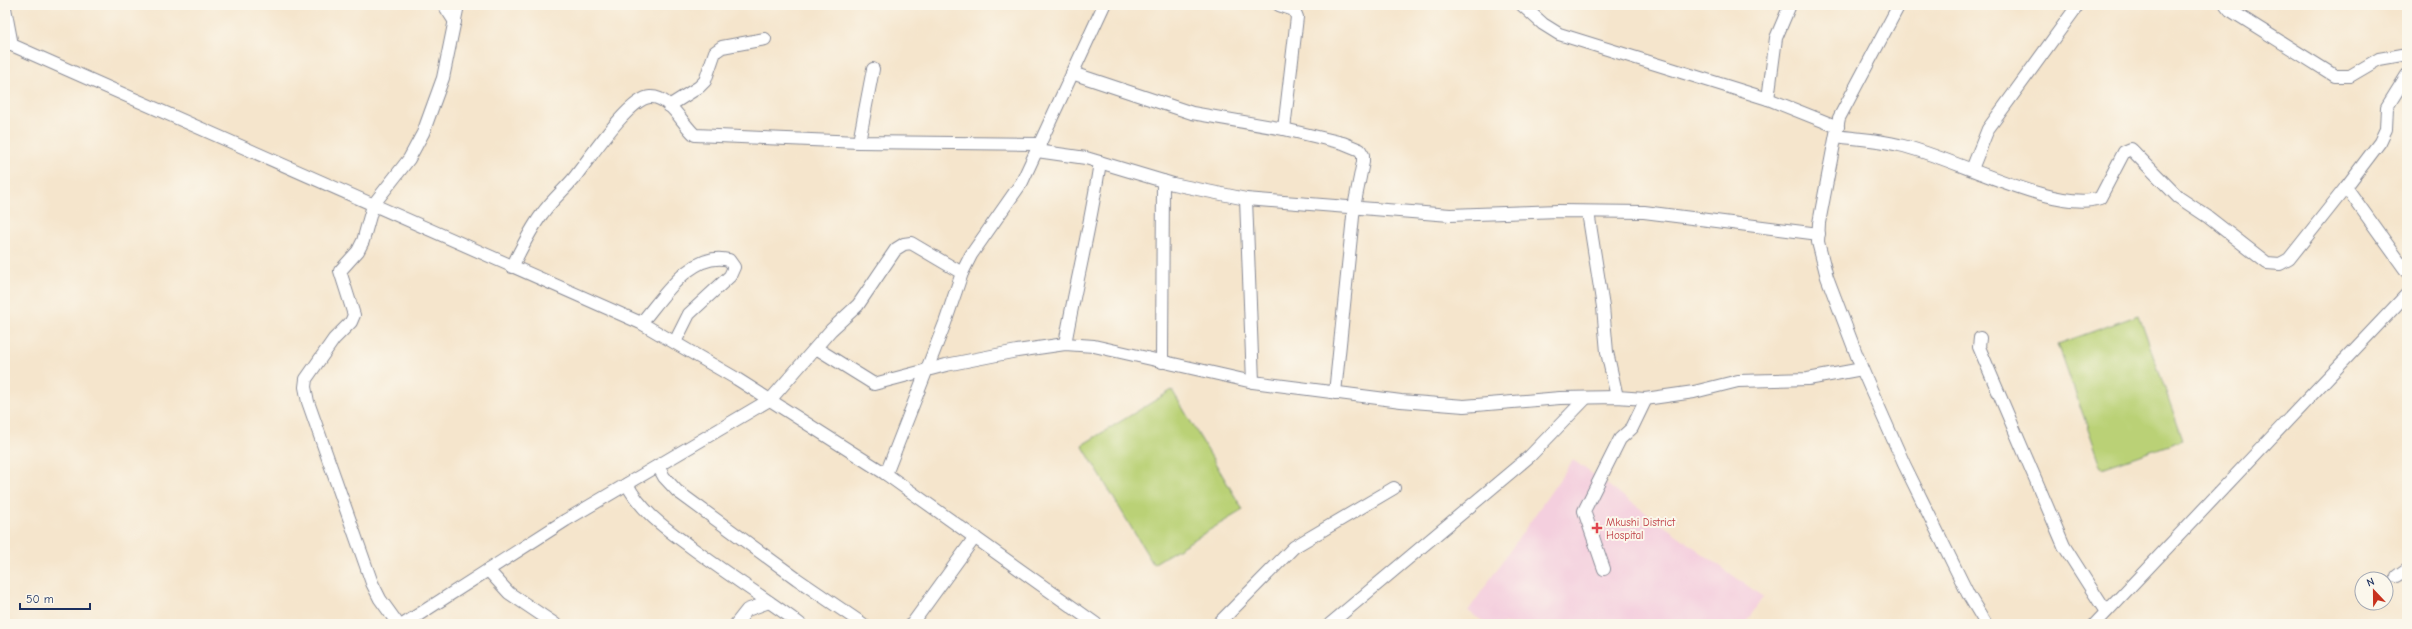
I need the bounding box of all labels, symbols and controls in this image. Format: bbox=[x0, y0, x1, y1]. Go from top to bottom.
place label: Mkushi District Hospital bbox=[1606, 516, 1676, 542]
marker: Mkushi District Hospital bbox=[1591, 522, 1603, 534]
north arrow bbox=[2354, 571, 2394, 611]
text: N bbox=[2365, 575, 2376, 590]
scale bar bbox=[20, 585, 90, 611]
text: 50 m bbox=[26, 592, 54, 606]

